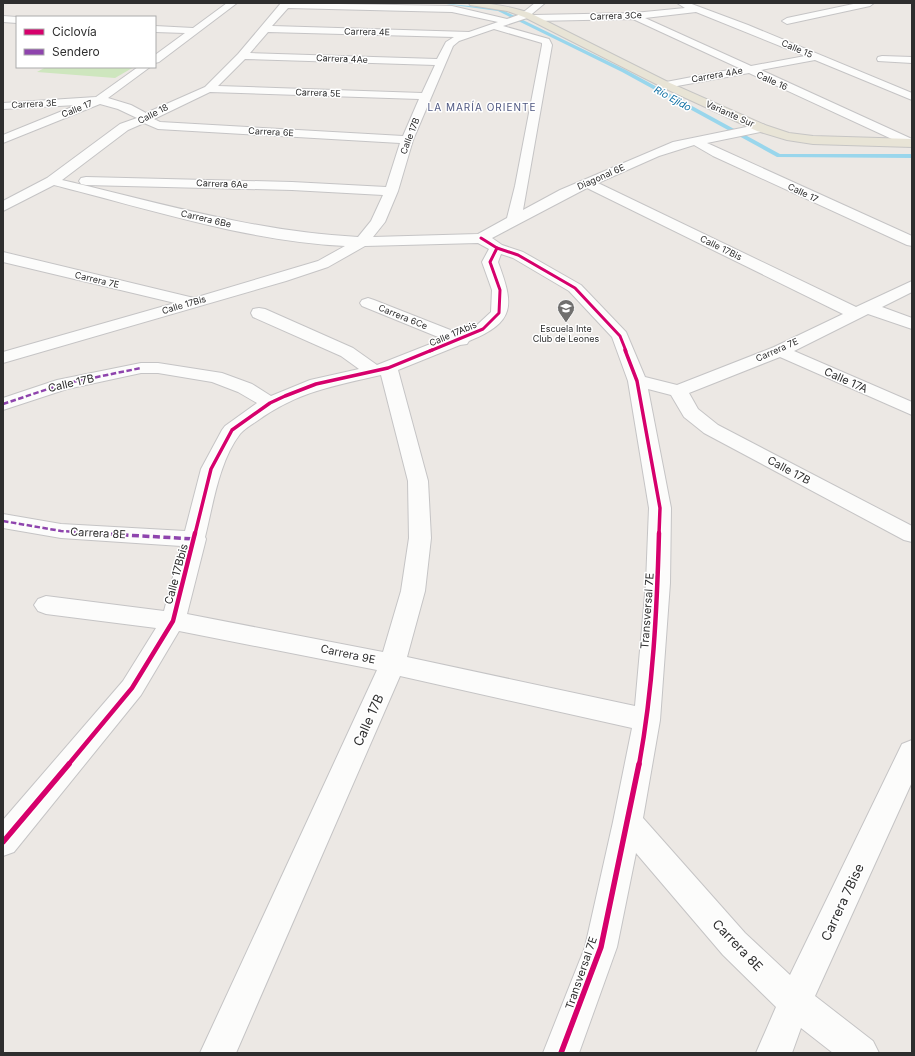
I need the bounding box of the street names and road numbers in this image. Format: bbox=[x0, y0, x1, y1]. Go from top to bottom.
street label: Carrera 3Ce bbox=[590, 9, 642, 22]
street label: Carrera 4E bbox=[344, 26, 390, 37]
street label: Calle 15 bbox=[780, 37, 814, 60]
street label: Carrera 4Ae bbox=[316, 52, 368, 65]
street label: Carrera 4Ae bbox=[690, 65, 743, 84]
street label: Calle 16 bbox=[755, 69, 790, 92]
street label: Carrera 5E bbox=[295, 86, 341, 99]
street label: Carrera 3E bbox=[11, 97, 57, 110]
street label: Calle 17 bbox=[60, 97, 94, 120]
street label: Variante Sur bbox=[704, 98, 757, 129]
street label: Calle 18 bbox=[136, 101, 170, 126]
street label: Calle 17B bbox=[398, 116, 422, 156]
street label: Carrera 6E bbox=[248, 125, 294, 138]
street label: Diagonal 6E bbox=[575, 161, 626, 192]
street label: Carrera 6Ae bbox=[196, 177, 248, 190]
street label: Calle 17 bbox=[786, 181, 820, 204]
street label: Carrera 6Be bbox=[180, 207, 232, 230]
street label: Calle 17Bis bbox=[698, 233, 744, 263]
street label: Carrera 7E bbox=[74, 269, 120, 290]
street label: Calle 17Bis bbox=[161, 293, 207, 316]
street label: Carrera 6Ce bbox=[377, 302, 429, 331]
street label: Calle 17Abis bbox=[428, 319, 478, 348]
street label: Carrera 7E bbox=[754, 335, 800, 364]
street label: Calle 17A bbox=[822, 364, 870, 396]
street label: Calle 17B bbox=[47, 371, 95, 395]
street label: Calle 17B bbox=[765, 453, 813, 487]
street label: Carrera 8E bbox=[70, 525, 126, 541]
street label: Calle 17Bbis bbox=[161, 542, 191, 606]
street label: Transversal 7E bbox=[637, 573, 657, 649]
street label: Carrera 9E bbox=[319, 641, 377, 667]
street label: Calle 17B bbox=[349, 691, 387, 749]
street label: Carrera 7Bise bbox=[817, 861, 867, 943]
street label: Carrera 8E bbox=[709, 916, 767, 974]
street label: Transversal 7E bbox=[562, 935, 600, 1011]

